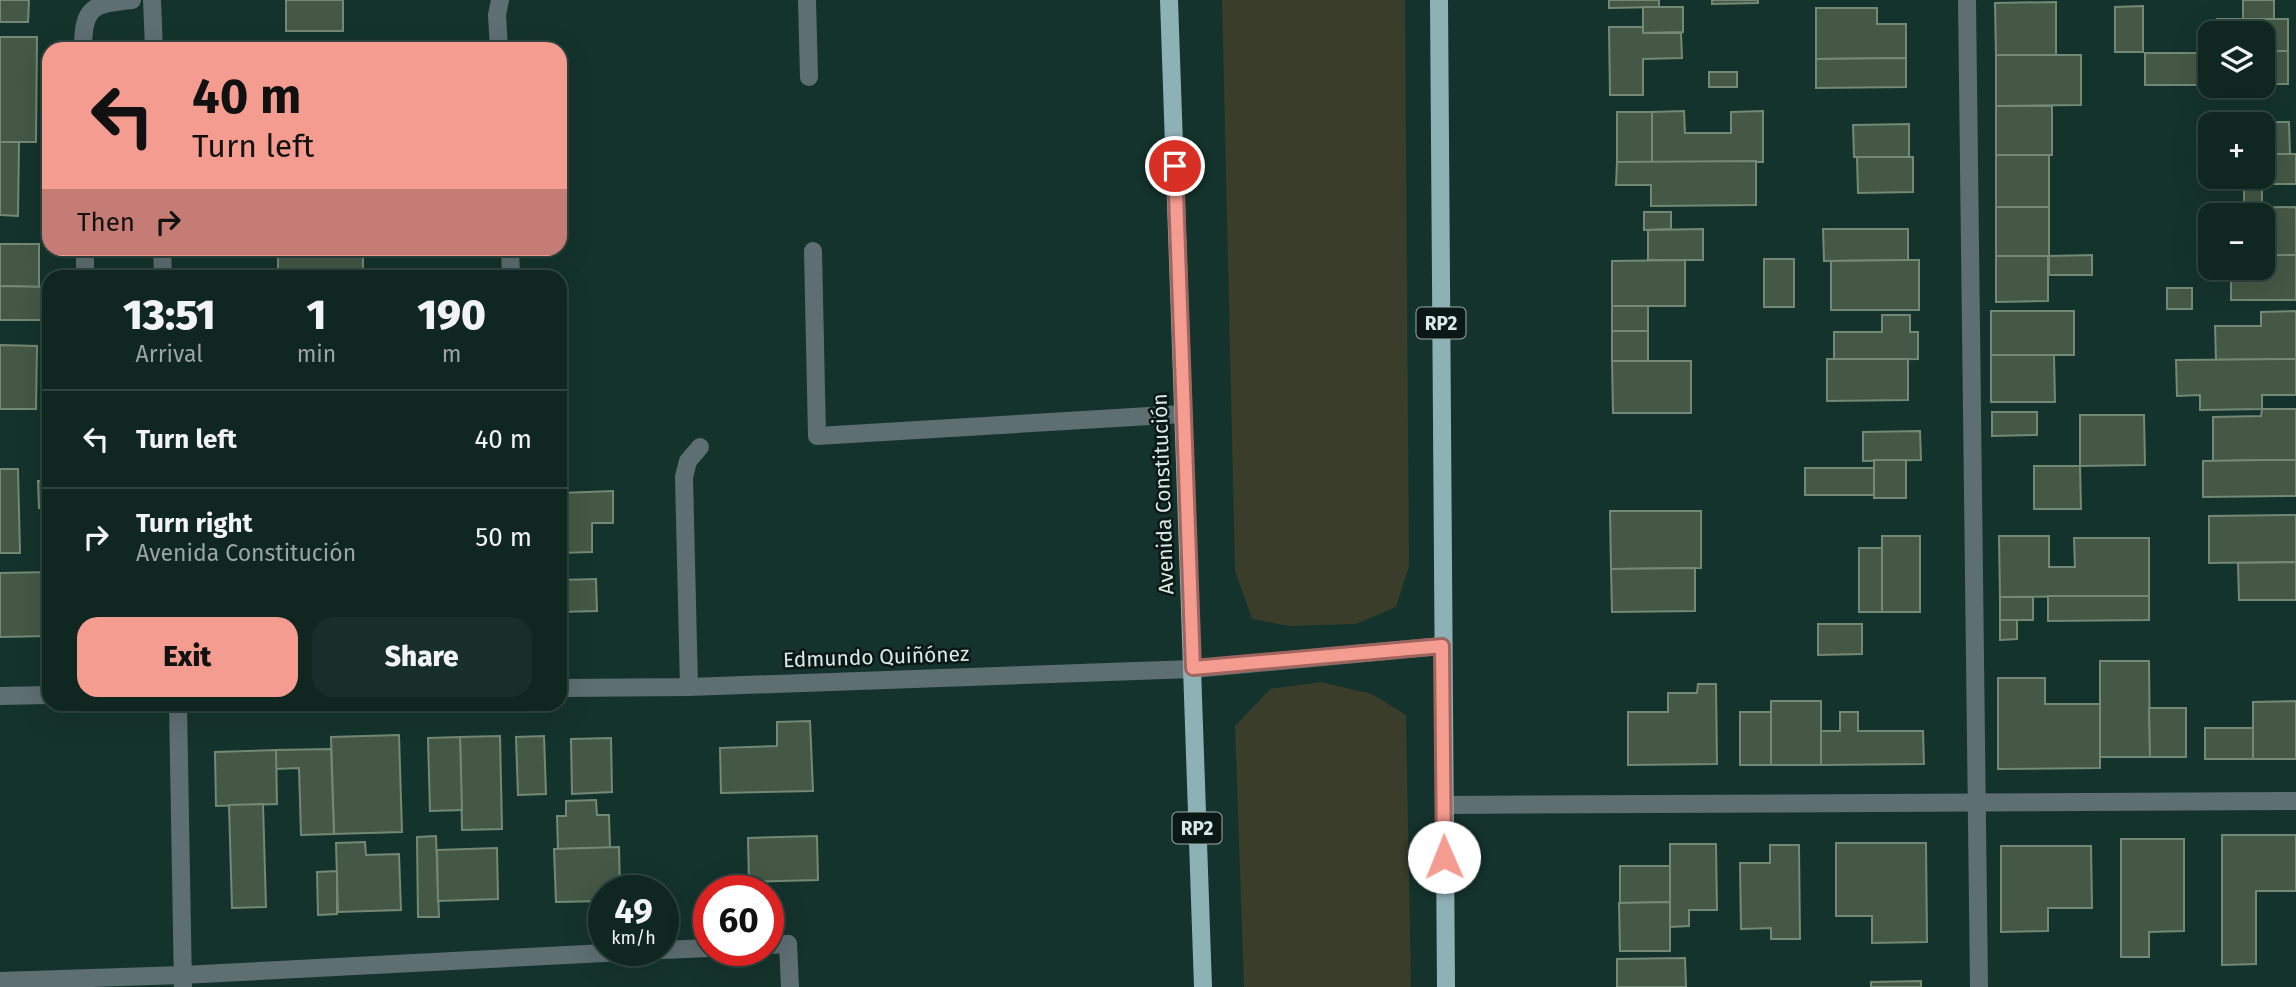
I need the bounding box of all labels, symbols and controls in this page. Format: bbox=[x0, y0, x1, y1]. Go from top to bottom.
map controls bbox=[2198, 21, 2275, 280]
button: layers bbox=[2198, 21, 2275, 98]
text: 40 m bbox=[192, 67, 301, 126]
icon: left bbox=[77, 70, 168, 161]
button: + bbox=[2198, 112, 2275, 189]
text: Turn left bbox=[192, 127, 314, 165]
pin bbox=[1145, 136, 1205, 196]
icon: arrive bbox=[1156, 147, 1194, 185]
icon: right bbox=[149, 203, 187, 241]
button: − bbox=[2198, 203, 2275, 280]
text: Then bbox=[77, 207, 135, 238]
text: 13:51 bbox=[123, 290, 216, 340]
text: 1 bbox=[307, 290, 326, 340]
text: 190 bbox=[417, 290, 486, 340]
road number: RP2 bbox=[1416, 308, 1466, 338]
text: Arrival bbox=[136, 340, 203, 368]
text: min bbox=[297, 340, 336, 368]
text: m bbox=[442, 340, 461, 368]
street label: Avenida Constitución bbox=[1146, 393, 1180, 595]
icon: left bbox=[77, 420, 115, 458]
text: Turn left bbox=[136, 424, 237, 455]
text: 40 m bbox=[474, 424, 532, 455]
text: Turn right bbox=[136, 508, 253, 539]
icon: right bbox=[77, 518, 115, 556]
text: 50 m bbox=[475, 522, 532, 553]
text: Avenida Constitución bbox=[136, 539, 356, 567]
button: Exit bbox=[77, 617, 298, 697]
button: Share bbox=[312, 617, 532, 697]
street label: Edmundo Quiñónez bbox=[782, 641, 970, 673]
road number: RP2 bbox=[1172, 813, 1222, 844]
position arrow bbox=[1407, 820, 1481, 894]
speed limit sign: 60 bbox=[693, 875, 784, 966]
text: 49 bbox=[614, 890, 653, 932]
text: km/h bbox=[611, 927, 656, 949]

